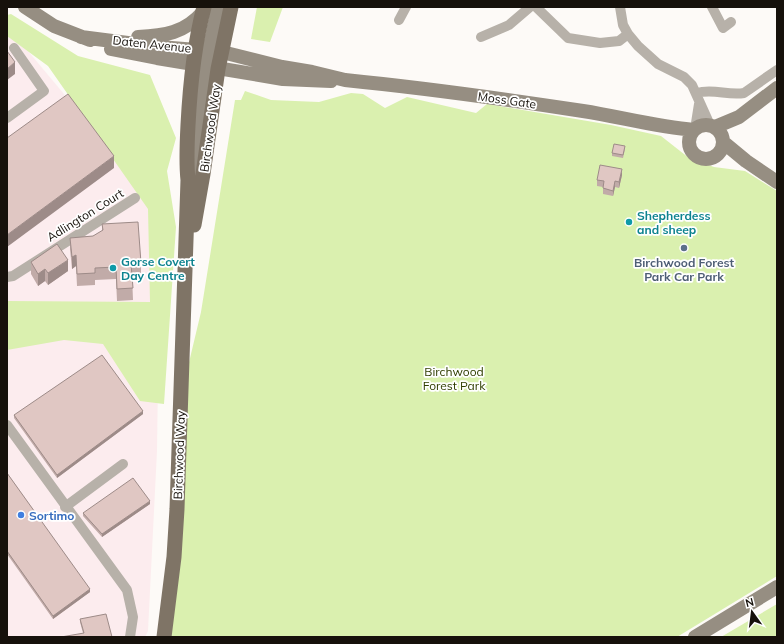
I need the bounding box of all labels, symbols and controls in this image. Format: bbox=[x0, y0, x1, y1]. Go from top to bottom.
street label: Daten Avenue bbox=[112, 32, 192, 56]
street label: Birchwood Way bbox=[196, 82, 224, 173]
street label: Moss Gate bbox=[477, 88, 537, 112]
street label: Adlington Court bbox=[44, 185, 126, 245]
place label: Shepherdess and sheep bbox=[637, 208, 710, 237]
marker: Shepherdess and sheep bbox=[624, 217, 634, 227]
marker: Birchwood Forest Park Car Park bbox=[679, 243, 689, 253]
place label: Gorse Covert Day Centre bbox=[121, 254, 195, 283]
place label: Birchwood Forest Park Car Park bbox=[634, 255, 735, 284]
marker: Gorse Covert Day Centre bbox=[108, 263, 118, 273]
park label: Birchwood Forest Park bbox=[423, 364, 486, 393]
street label: Birchwood Way bbox=[170, 410, 188, 500]
place label: Sortimo bbox=[29, 508, 74, 523]
marker: Sortimo bbox=[16, 510, 26, 520]
north arrow bbox=[732, 592, 772, 632]
text: N bbox=[744, 594, 755, 610]

